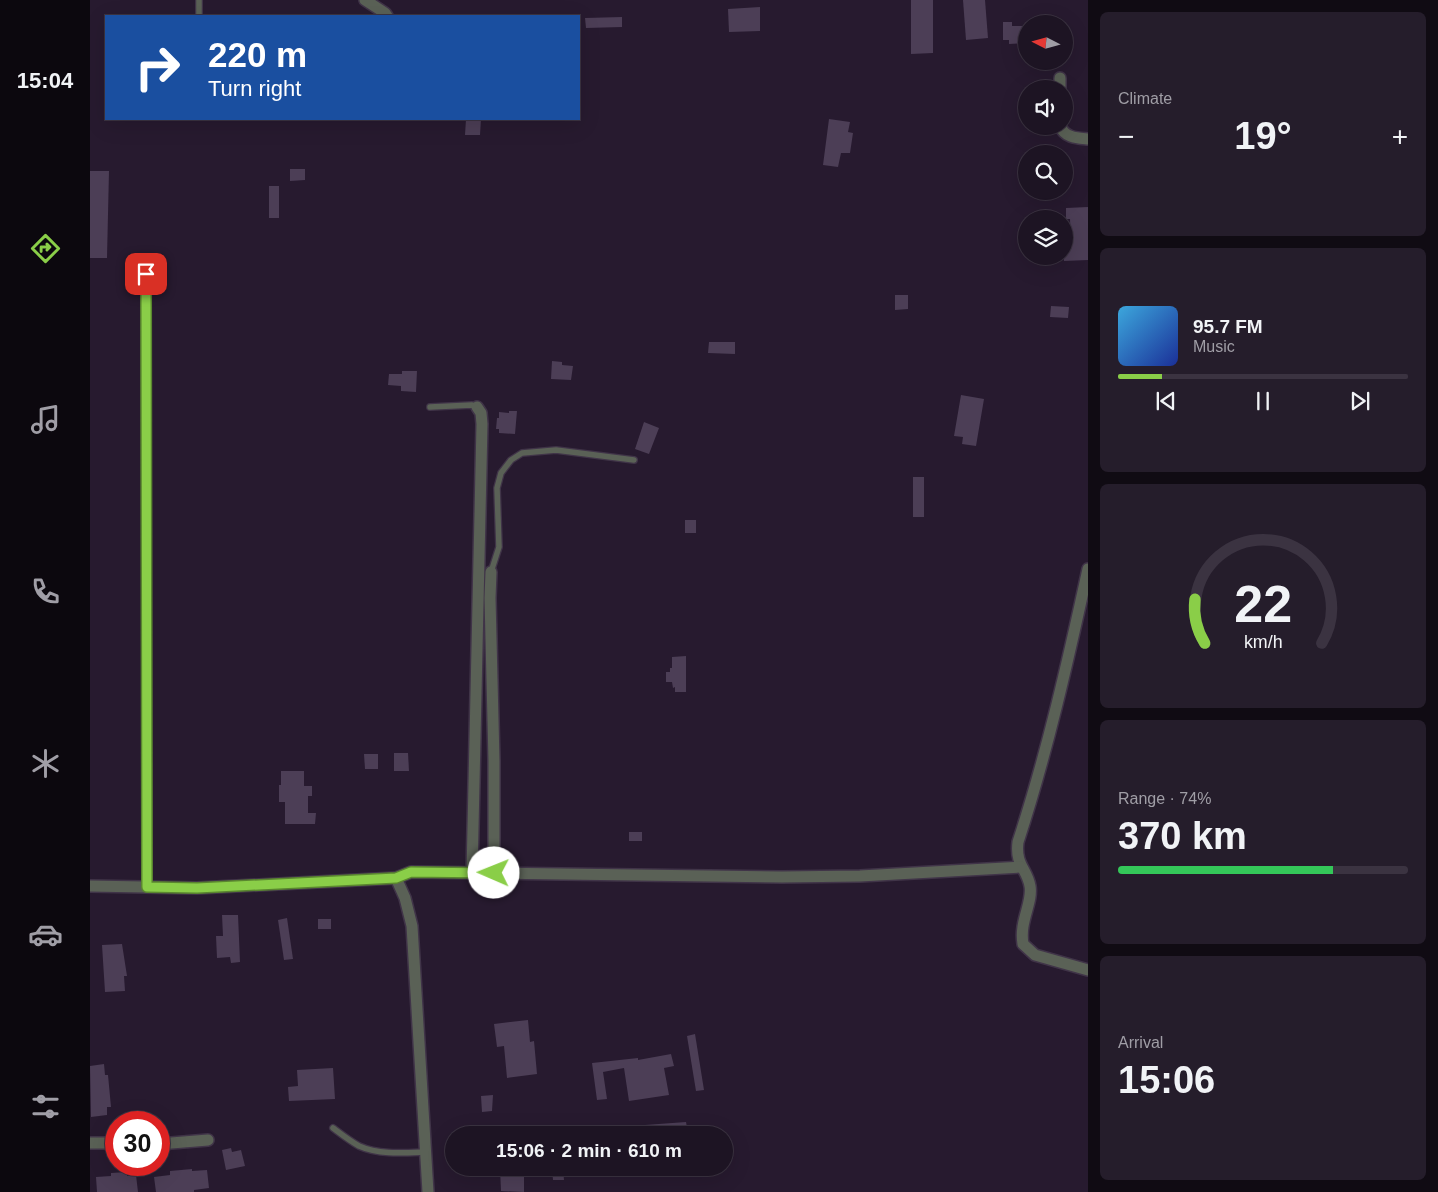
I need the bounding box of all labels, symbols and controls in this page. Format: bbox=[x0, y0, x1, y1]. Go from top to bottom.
north arrow bbox=[1018, 15, 1072, 70]
map controls bbox=[1018, 15, 1073, 265]
icon: right bbox=[125, 35, 190, 100]
text: 220 m bbox=[208, 35, 307, 74]
text: 15:04 bbox=[17, 68, 73, 93]
text: Turn right bbox=[208, 76, 301, 101]
button: sound bbox=[1018, 80, 1073, 135]
text: Climate bbox=[1118, 90, 1172, 107]
text: 19° bbox=[1234, 115, 1292, 157]
text: − bbox=[1118, 121, 1134, 152]
text: + bbox=[1392, 121, 1408, 152]
button: search bbox=[1018, 145, 1073, 200]
button: layers bbox=[1018, 210, 1073, 265]
icon: directions bbox=[28, 231, 63, 266]
pin bbox=[125, 253, 167, 295]
icon: arrive bbox=[132, 260, 160, 288]
text: 95.7 FM bbox=[1193, 316, 1263, 337]
text: Music bbox=[1193, 338, 1235, 355]
icon: previous bbox=[1152, 387, 1180, 415]
icon: pause bbox=[1249, 387, 1277, 415]
icon: next bbox=[1346, 387, 1374, 415]
icon: music bbox=[28, 402, 63, 437]
icon: phone bbox=[28, 574, 63, 609]
text: 22 bbox=[1234, 575, 1292, 633]
text: km/h bbox=[1244, 632, 1282, 652]
icon: climate bbox=[28, 746, 63, 781]
text: Range · 74% bbox=[1118, 790, 1211, 807]
text: 370 km bbox=[1118, 815, 1247, 857]
position arrow bbox=[467, 846, 519, 898]
icon: car bbox=[28, 917, 63, 952]
text: Arrival bbox=[1118, 1034, 1163, 1051]
text: 15:06 bbox=[1118, 1059, 1215, 1101]
icon: filters bbox=[28, 1089, 63, 1124]
speed limit sign: 30 bbox=[105, 1111, 170, 1176]
text: 15:06 · 2 min · 610 m bbox=[496, 1140, 682, 1161]

